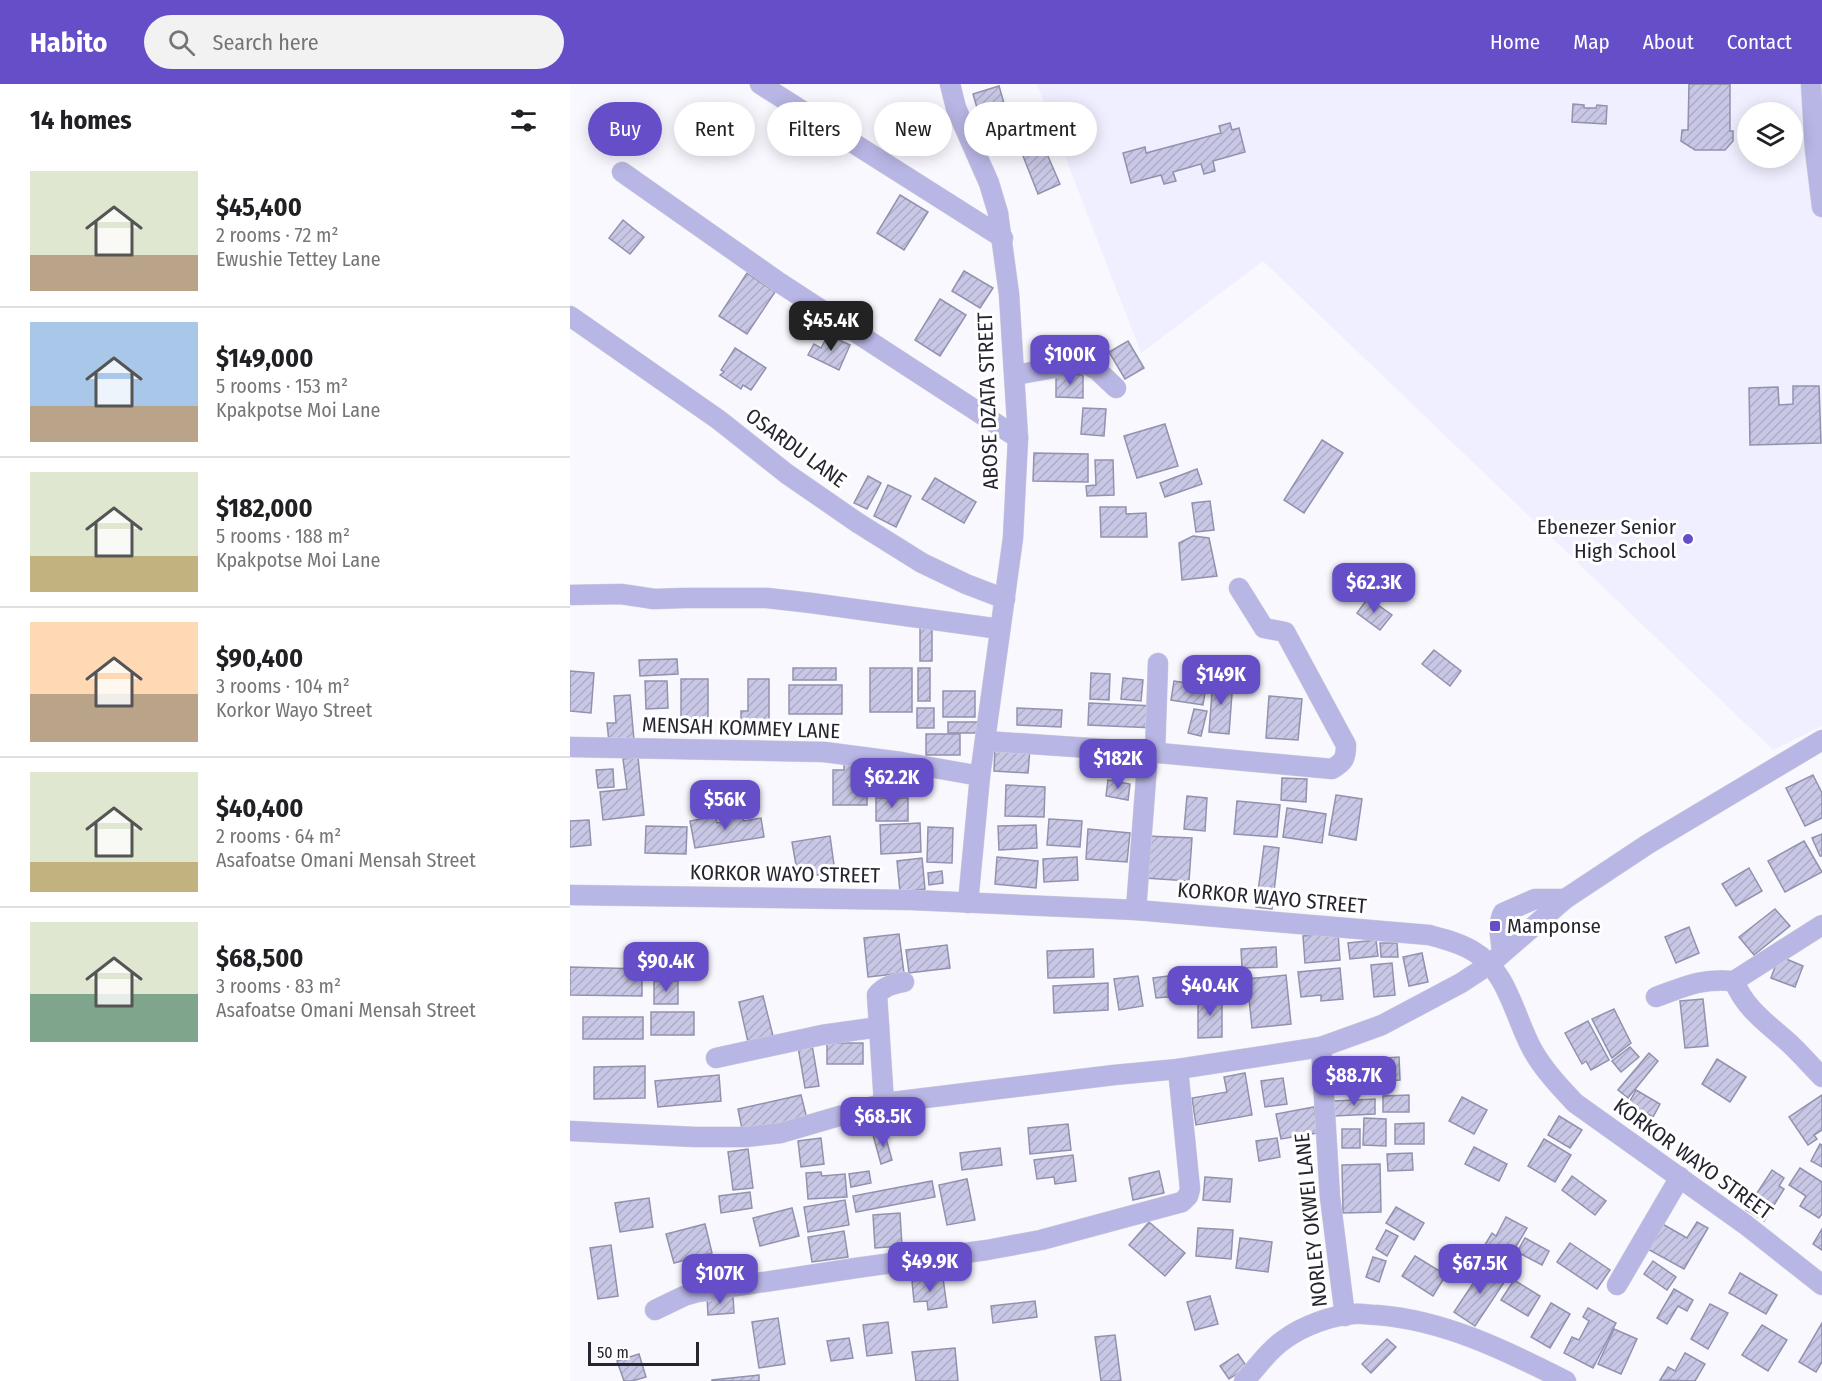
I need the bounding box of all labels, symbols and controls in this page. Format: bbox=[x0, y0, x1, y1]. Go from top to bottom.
search box bbox=[144, 15, 564, 69]
text: Habito bbox=[30, 26, 108, 59]
icon: search bbox=[165, 26, 198, 59]
text: Search here bbox=[213, 29, 319, 56]
text: Home bbox=[1490, 29, 1540, 55]
text: Map bbox=[1573, 29, 1610, 55]
text: About bbox=[1643, 29, 1694, 55]
text: Contact bbox=[1727, 29, 1792, 55]
chip: Buy bbox=[588, 102, 662, 156]
chip: Rent bbox=[674, 102, 755, 156]
chip: Filters bbox=[767, 102, 862, 156]
chip: New bbox=[874, 102, 952, 156]
chip: Apartment bbox=[964, 102, 1097, 156]
map controls bbox=[1737, 102, 1803, 168]
button: layers bbox=[1737, 102, 1803, 168]
icon: filters bbox=[507, 104, 540, 137]
text: 14 homes bbox=[30, 105, 132, 136]
text: $45,400 bbox=[216, 192, 302, 223]
icon: home bbox=[78, 195, 150, 267]
text: 2 rooms · 72 m² bbox=[216, 223, 338, 247]
text: Ewushie Tettey Lane bbox=[216, 247, 381, 271]
pin: $45.4K bbox=[782, 301, 880, 352]
text: $45.4K bbox=[803, 308, 859, 332]
street label: ABOSE DZATA STREET bbox=[972, 311, 1004, 490]
pin: $100K bbox=[1028, 335, 1112, 386]
text: $100K bbox=[1044, 342, 1096, 366]
text: $149,000 bbox=[216, 343, 313, 374]
icon: home bbox=[78, 346, 150, 418]
text: 5 rooms · 153 m² bbox=[216, 374, 348, 398]
text: Kpakpotse Moi Lane bbox=[216, 398, 380, 422]
street label: OSARDU LANE bbox=[740, 403, 852, 493]
text: $182,000 bbox=[216, 493, 313, 524]
icon: home bbox=[78, 496, 150, 568]
place label: Ebenezer Senior High School bbox=[1537, 514, 1677, 564]
text: 5 rooms · 188 m² bbox=[216, 524, 350, 548]
marker: Ebenezer Senior High School bbox=[1681, 532, 1695, 546]
text: Kpakpotse Moi Lane bbox=[216, 548, 380, 572]
pin: $62.3K bbox=[1325, 563, 1423, 614]
text: $62.3K bbox=[1346, 570, 1402, 594]
text: $90,400 bbox=[216, 643, 303, 674]
icon: home bbox=[78, 646, 150, 718]
pin: $149K bbox=[1179, 655, 1263, 706]
text: $149K bbox=[1196, 662, 1246, 686]
text: 3 rooms · 104 m² bbox=[216, 674, 350, 698]
text: Korkor Wayo Street bbox=[216, 698, 372, 722]
street label: MENSAH KOMMEY LANE bbox=[641, 712, 841, 744]
pin: $182K bbox=[1076, 739, 1160, 790]
text: $182K bbox=[1093, 746, 1143, 770]
pin: $62.2K bbox=[843, 758, 941, 809]
text: $62.2K bbox=[865, 765, 919, 789]
pin: $56K bbox=[689, 780, 761, 831]
text: $56K bbox=[704, 787, 746, 811]
text: $40,400 bbox=[216, 793, 304, 824]
icon: home bbox=[78, 796, 150, 868]
text: 2 rooms · 64 m² bbox=[216, 824, 341, 848]
text: Asafoatse Omani Mensah Street bbox=[216, 848, 476, 872]
street label: KORKOR WAYO STREET bbox=[690, 859, 881, 889]
street label: KORKOR WAYO STREET bbox=[1176, 877, 1368, 919]
place label: Mamponse bbox=[1507, 913, 1601, 939]
marker: Mamponse bbox=[1488, 919, 1502, 933]
pin: $90.4K bbox=[617, 942, 715, 993]
text: $68,500 bbox=[216, 943, 304, 974]
icon: home bbox=[78, 946, 150, 1018]
text: $90.4K bbox=[638, 949, 694, 973]
pin: $40.4K bbox=[1161, 966, 1259, 1017]
text: $40.4K bbox=[1181, 973, 1239, 997]
text: 3 rooms · 83 m² bbox=[216, 974, 341, 998]
text: Asafoatse Omani Mensah Street bbox=[216, 998, 476, 1022]
pin: $88.7K bbox=[1305, 1056, 1403, 1107]
text: $88.7K bbox=[1326, 1063, 1382, 1087]
street label: KORKOR WAYO STREET bbox=[1608, 1093, 1778, 1226]
pin: $68.5K bbox=[834, 1097, 932, 1148]
text: $68.5K bbox=[854, 1104, 912, 1128]
street label: NORLEY OKWEI LANE bbox=[1289, 1131, 1333, 1308]
pin: $49.9K bbox=[881, 1242, 979, 1293]
pin: $67.5K bbox=[1431, 1244, 1529, 1295]
text: $49.9K bbox=[902, 1249, 958, 1273]
text: $67.5K bbox=[1453, 1251, 1507, 1275]
pin: $107K bbox=[678, 1254, 762, 1305]
text: $107K bbox=[696, 1261, 744, 1285]
scale bar bbox=[588, 1339, 699, 1366]
text: 50 m bbox=[597, 1343, 629, 1362]

